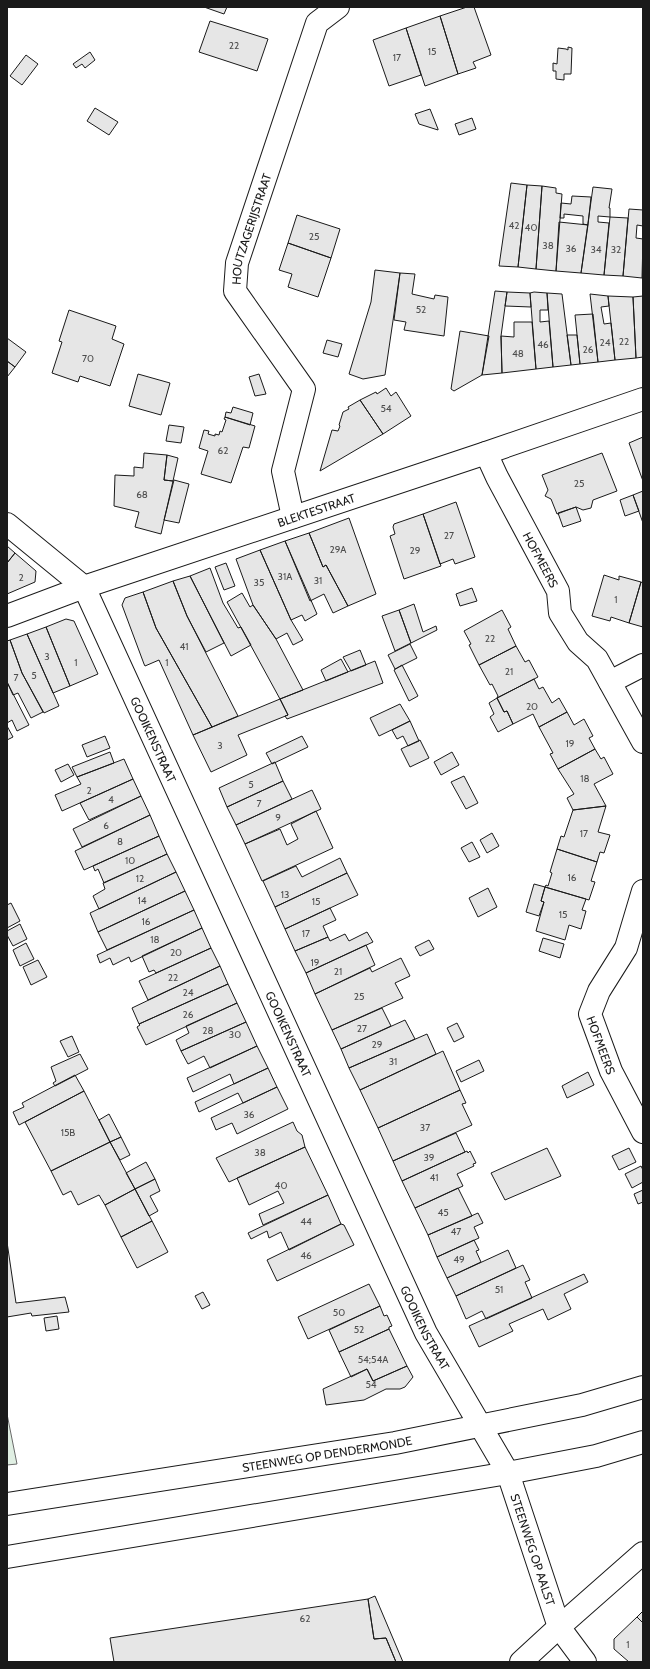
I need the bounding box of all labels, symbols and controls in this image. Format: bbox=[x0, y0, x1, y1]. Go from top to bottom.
house number: 22 bbox=[229, 39, 239, 52]
house number: 15 bbox=[428, 45, 436, 58]
house number: 17 bbox=[393, 51, 401, 64]
street label: HOUTZAGERIJSTRAAT bbox=[228, 171, 274, 285]
house number: 42 bbox=[508, 219, 520, 232]
house number: 40 bbox=[525, 221, 537, 234]
house number: 25 bbox=[309, 230, 319, 243]
house number: 38 bbox=[542, 239, 554, 252]
house number: 36 bbox=[565, 242, 577, 255]
house number: 34 bbox=[590, 243, 602, 256]
house number: 32 bbox=[611, 243, 621, 256]
house number: 52 bbox=[416, 303, 426, 316]
house number: 22 bbox=[619, 335, 629, 348]
house number: 24 bbox=[599, 336, 611, 349]
house number: 46 bbox=[537, 338, 549, 351]
house number: 26 bbox=[583, 343, 594, 356]
house number: 48 bbox=[512, 347, 524, 360]
house number: 70 bbox=[82, 352, 94, 365]
house number: 54 bbox=[380, 402, 392, 415]
house number: 62 bbox=[218, 444, 228, 457]
house number: 25 bbox=[574, 477, 584, 490]
house number: 68 bbox=[136, 488, 148, 501]
street label: BLEKTESTRAAT bbox=[275, 490, 357, 530]
house number: 27 bbox=[444, 529, 454, 542]
street label: HOFMEERS bbox=[520, 529, 562, 590]
house number: 29A bbox=[330, 543, 347, 556]
house number: 29 bbox=[410, 544, 421, 557]
house number: 31A bbox=[278, 570, 293, 583]
house number: 2 bbox=[18, 571, 24, 584]
house number: 31 bbox=[314, 574, 322, 587]
house number: 35 bbox=[254, 576, 264, 589]
house number: 1 bbox=[614, 593, 618, 606]
house number: 22 bbox=[485, 632, 495, 645]
house number: 41 bbox=[179, 640, 189, 653]
house number: 3 bbox=[44, 650, 50, 663]
house number: 1 bbox=[74, 656, 78, 669]
house number: 1 bbox=[165, 656, 169, 669]
house number: 21 bbox=[505, 665, 513, 678]
house number: 5 bbox=[31, 669, 37, 682]
house number: 7 bbox=[13, 671, 19, 684]
street label: GOOIKENSTRAAT bbox=[128, 694, 180, 785]
house number: 20 bbox=[526, 700, 538, 713]
house number: 19 bbox=[566, 737, 575, 750]
house number: 3 bbox=[217, 739, 223, 752]
house number: 18 bbox=[580, 772, 590, 785]
house number: 5 bbox=[248, 778, 254, 791]
house number: 2 bbox=[86, 784, 92, 797]
house number: 4 bbox=[108, 793, 114, 806]
house number: 7 bbox=[256, 797, 262, 810]
house number: 9 bbox=[275, 811, 281, 824]
house number: 6 bbox=[103, 819, 109, 832]
house number: 17 bbox=[580, 827, 588, 840]
house number: 8 bbox=[117, 835, 123, 848]
house number: 10 bbox=[125, 854, 135, 867]
house number: 16 bbox=[568, 871, 577, 884]
house number: 12 bbox=[136, 872, 144, 885]
house number: 13 bbox=[281, 888, 289, 901]
house number: 14 bbox=[137, 894, 147, 907]
house number: 15 bbox=[312, 895, 320, 908]
house number: 15 bbox=[559, 908, 567, 921]
house number: 16 bbox=[142, 915, 151, 928]
house number: 17 bbox=[302, 927, 310, 940]
house number: 18 bbox=[150, 933, 160, 946]
house number: 20 bbox=[170, 946, 182, 959]
house number: 19 bbox=[311, 956, 320, 969]
house number: 21 bbox=[334, 965, 342, 978]
house number: 22 bbox=[168, 971, 178, 984]
house number: 24 bbox=[182, 986, 194, 999]
street label: GOOIKENSTRAAT bbox=[263, 989, 315, 1080]
house number: 25 bbox=[354, 990, 364, 1003]
house number: 26 bbox=[183, 1008, 194, 1021]
street label: HOFMEERS bbox=[584, 1014, 619, 1076]
house number: 27 bbox=[357, 1022, 367, 1035]
house number: 28 bbox=[202, 1024, 214, 1037]
house number: 30 bbox=[229, 1028, 241, 1041]
house number: 29 bbox=[372, 1038, 383, 1051]
house number: 31 bbox=[389, 1055, 397, 1068]
house number: 36 bbox=[243, 1108, 255, 1121]
house number: 37 bbox=[420, 1121, 430, 1134]
house number: 15B bbox=[61, 1126, 75, 1139]
house number: 38 bbox=[254, 1146, 266, 1159]
house number: 39 bbox=[423, 1151, 435, 1164]
house number: 41 bbox=[429, 1171, 439, 1184]
house number: 40 bbox=[275, 1179, 287, 1192]
house number: 45 bbox=[437, 1206, 449, 1219]
house number: 44 bbox=[300, 1215, 312, 1228]
house number: 47 bbox=[451, 1225, 461, 1238]
house number: 46 bbox=[300, 1249, 312, 1262]
house number: 49 bbox=[453, 1253, 465, 1266]
street label: GOOIKENSTRAAT bbox=[398, 1283, 454, 1373]
house number: 51 bbox=[495, 1283, 503, 1296]
house number: 50 bbox=[333, 1306, 345, 1319]
house number: 52 bbox=[354, 1323, 364, 1336]
house number: 54;54A bbox=[358, 1353, 389, 1366]
house number: 54 bbox=[365, 1378, 377, 1391]
street label: STEENWEG OP DENDERMONDE bbox=[241, 1432, 414, 1474]
street label: STEENWEG OP AALST bbox=[508, 1492, 559, 1608]
house number: 62 bbox=[300, 1612, 310, 1625]
house number: 1 bbox=[626, 1638, 630, 1651]

